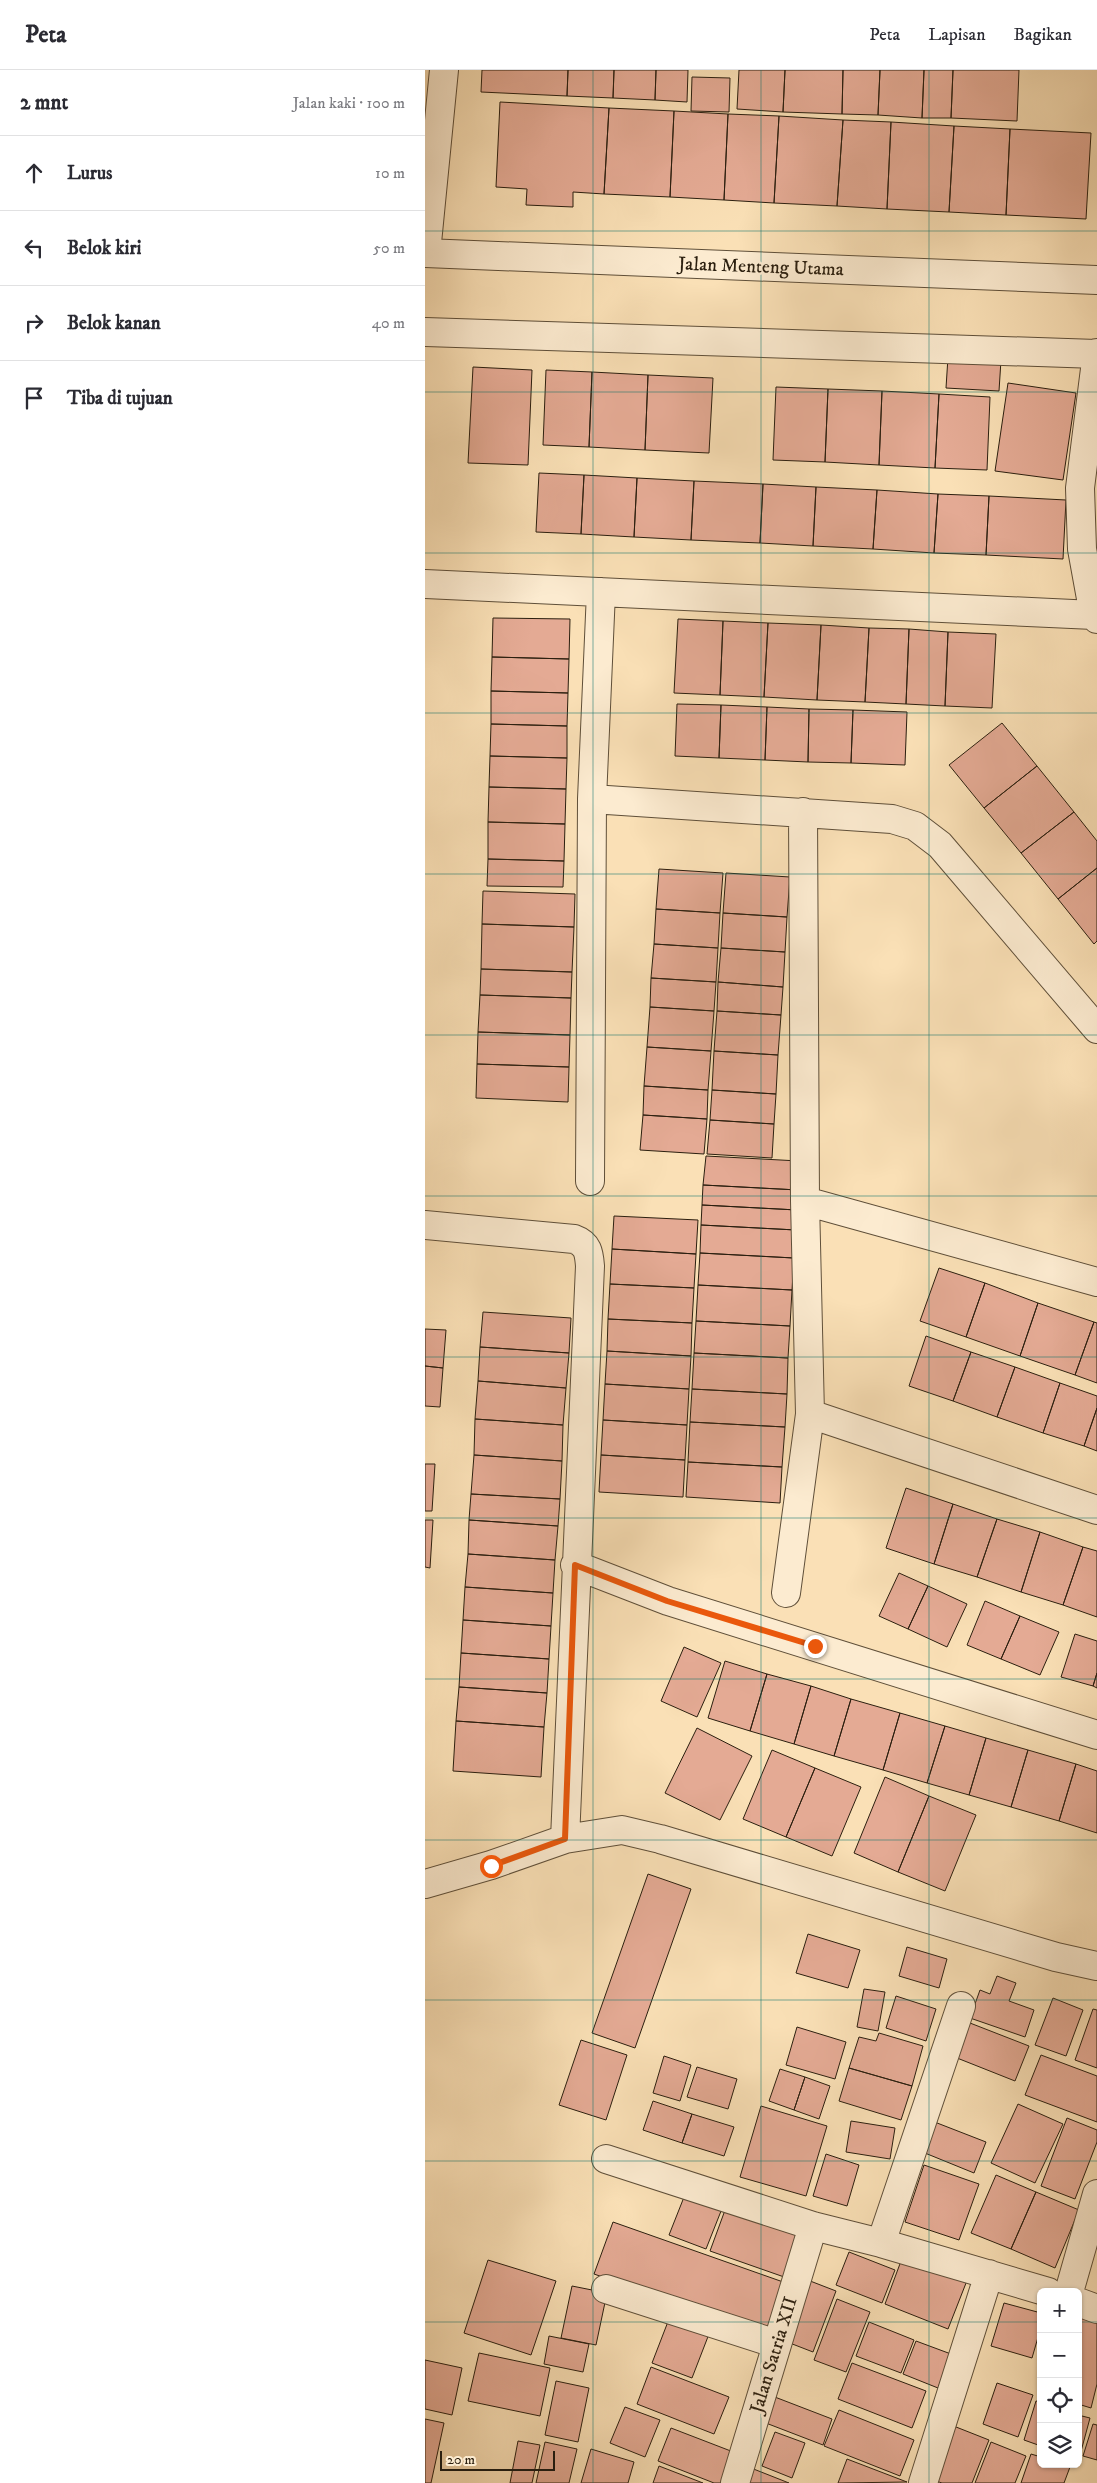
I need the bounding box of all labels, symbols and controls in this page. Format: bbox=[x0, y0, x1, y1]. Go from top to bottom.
text: Peta bbox=[25, 20, 66, 50]
text: Peta bbox=[869, 24, 900, 46]
text: Lapisan bbox=[928, 24, 986, 46]
text: Bagikan bbox=[1014, 24, 1072, 46]
text: 2 mnt bbox=[20, 90, 68, 116]
text: Jalan kaki · 100 m bbox=[293, 93, 405, 113]
icon: ahead bbox=[20, 159, 48, 187]
text: Lurus bbox=[67, 162, 112, 185]
text: 10 m bbox=[375, 163, 405, 183]
icon: left bbox=[20, 234, 48, 262]
text: Belok kiri bbox=[67, 237, 141, 260]
text: 50 m bbox=[373, 238, 405, 258]
street label: Jalan Menteng Utama bbox=[676, 253, 844, 281]
icon: right bbox=[20, 309, 48, 337]
text: Belok kanan bbox=[67, 312, 161, 335]
text: 40 m bbox=[372, 313, 405, 333]
icon: arrive bbox=[20, 384, 48, 412]
text: Tiba di tujuan bbox=[67, 387, 173, 410]
route end bbox=[804, 1635, 827, 1658]
route start bbox=[480, 1855, 503, 1878]
map controls bbox=[1037, 2288, 1082, 2468]
button: + bbox=[1037, 2288, 1082, 2333]
street label: Jalan Satria XII bbox=[745, 2294, 803, 2418]
button: − bbox=[1037, 2333, 1082, 2378]
button: locate bbox=[1037, 2378, 1082, 2423]
button: layers bbox=[1037, 2423, 1082, 2468]
scale bar bbox=[440, 2448, 555, 2471]
text: 20 m bbox=[447, 2451, 475, 2469]

